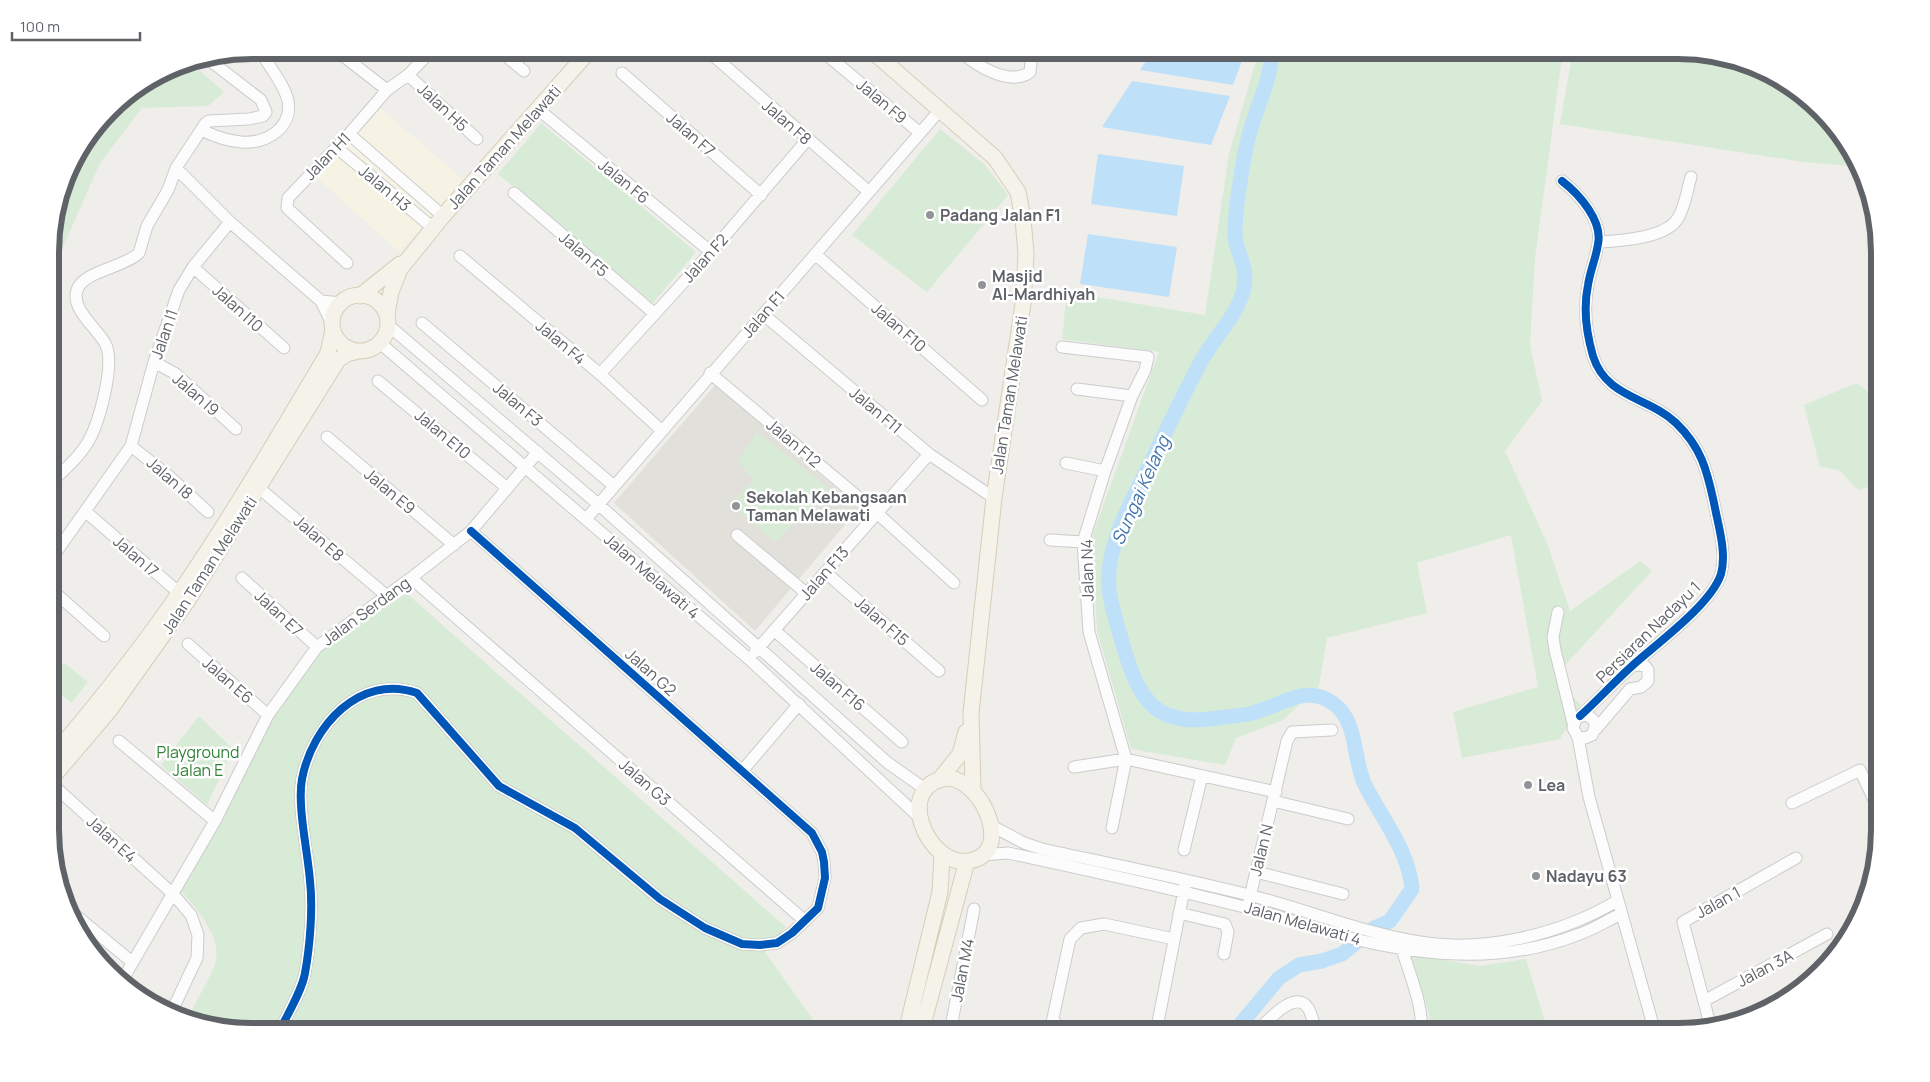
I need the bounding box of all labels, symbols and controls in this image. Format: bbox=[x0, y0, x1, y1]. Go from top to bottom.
scale bar bbox=[12, 10, 140, 42]
text: 100 m bbox=[20, 16, 60, 37]
street label: Jalan F9 bbox=[852, 73, 912, 129]
street label: Jalan H5 bbox=[413, 78, 473, 136]
street label: Jalan Taman Melawati bbox=[442, 80, 566, 214]
street label: Jalan F8 bbox=[758, 94, 816, 150]
street label: Jalan F7 bbox=[662, 107, 720, 161]
street label: Jalan H1 bbox=[299, 127, 355, 185]
street label: Jalan F6 bbox=[594, 154, 654, 208]
street label: Jalan H3 bbox=[354, 160, 416, 216]
place label: Padang Jalan F1 bbox=[940, 204, 1061, 226]
marker: Padang Jalan F1 bbox=[924, 209, 936, 221]
street label: Jalan F5 bbox=[555, 226, 613, 282]
street label: Jalan F2 bbox=[677, 229, 733, 287]
place label: Masjid Al-Mardhiyah bbox=[992, 265, 1095, 305]
street label: Jalan I10 bbox=[208, 279, 268, 337]
marker: Masjid Al-Mardhiyah bbox=[976, 279, 988, 291]
street label: Jalan F1 bbox=[736, 286, 790, 342]
street label: Jalan F10 bbox=[867, 297, 931, 357]
street label: Jalan I1 bbox=[145, 306, 183, 362]
street label: Jalan Taman Melawati bbox=[986, 314, 1032, 476]
street label: Jalan F4 bbox=[531, 315, 591, 369]
street label: Jalan I9 bbox=[168, 368, 224, 420]
street label: Jalan F3 bbox=[489, 377, 547, 431]
street label: Jalan F11 bbox=[845, 382, 907, 438]
street label: Jalan E10 bbox=[410, 404, 476, 464]
street label: Jalan F12 bbox=[762, 414, 826, 472]
water label: Sungai Kelang bbox=[1105, 430, 1175, 548]
street label: Jalan I8 bbox=[142, 452, 198, 504]
street label: Jalan E9 bbox=[360, 463, 420, 519]
place label: Sekolah Kebangsaan Taman Melawati bbox=[746, 486, 907, 526]
street label: Jalan Taman Melawati bbox=[156, 492, 262, 638]
marker: Sekolah Kebangsaan Taman Melawati bbox=[730, 500, 742, 512]
street label: Jalan E8 bbox=[289, 510, 349, 566]
street label: Jalan Melawati 4 bbox=[599, 528, 705, 624]
street label: Jalan I7 bbox=[109, 530, 163, 582]
street label: Jalan N4 bbox=[1075, 539, 1099, 601]
street label: Jalan F13 bbox=[794, 541, 854, 605]
street label: Jalan Serdang bbox=[318, 572, 414, 650]
street label: Persiaran Nadayu 1 bbox=[1591, 576, 1705, 688]
street label: Jalan E7 bbox=[250, 585, 308, 641]
street label: Jalan F15 bbox=[850, 591, 914, 651]
street label: Jalan G2 bbox=[621, 643, 681, 701]
street label: Jalan E6 bbox=[198, 652, 258, 708]
street label: Jalan F16 bbox=[806, 656, 870, 716]
park label: Playground Jalan E bbox=[156, 741, 240, 781]
street label: Jalan G3 bbox=[614, 753, 676, 811]
place label: Lea bbox=[1538, 774, 1565, 796]
marker: Lea bbox=[1522, 779, 1534, 791]
street label: Jalan E4 bbox=[82, 811, 142, 867]
street label: Jalan N bbox=[1244, 822, 1278, 878]
place label: Nadayu 63 bbox=[1546, 865, 1627, 887]
marker: Nadayu 63 bbox=[1530, 870, 1542, 882]
street label: Jalan 1 bbox=[1692, 881, 1744, 923]
street label: Jalan Melawati 4 bbox=[1242, 896, 1364, 950]
street label: Jalan M4 bbox=[945, 936, 979, 1004]
street label: Jalan 3A bbox=[1733, 944, 1797, 992]

